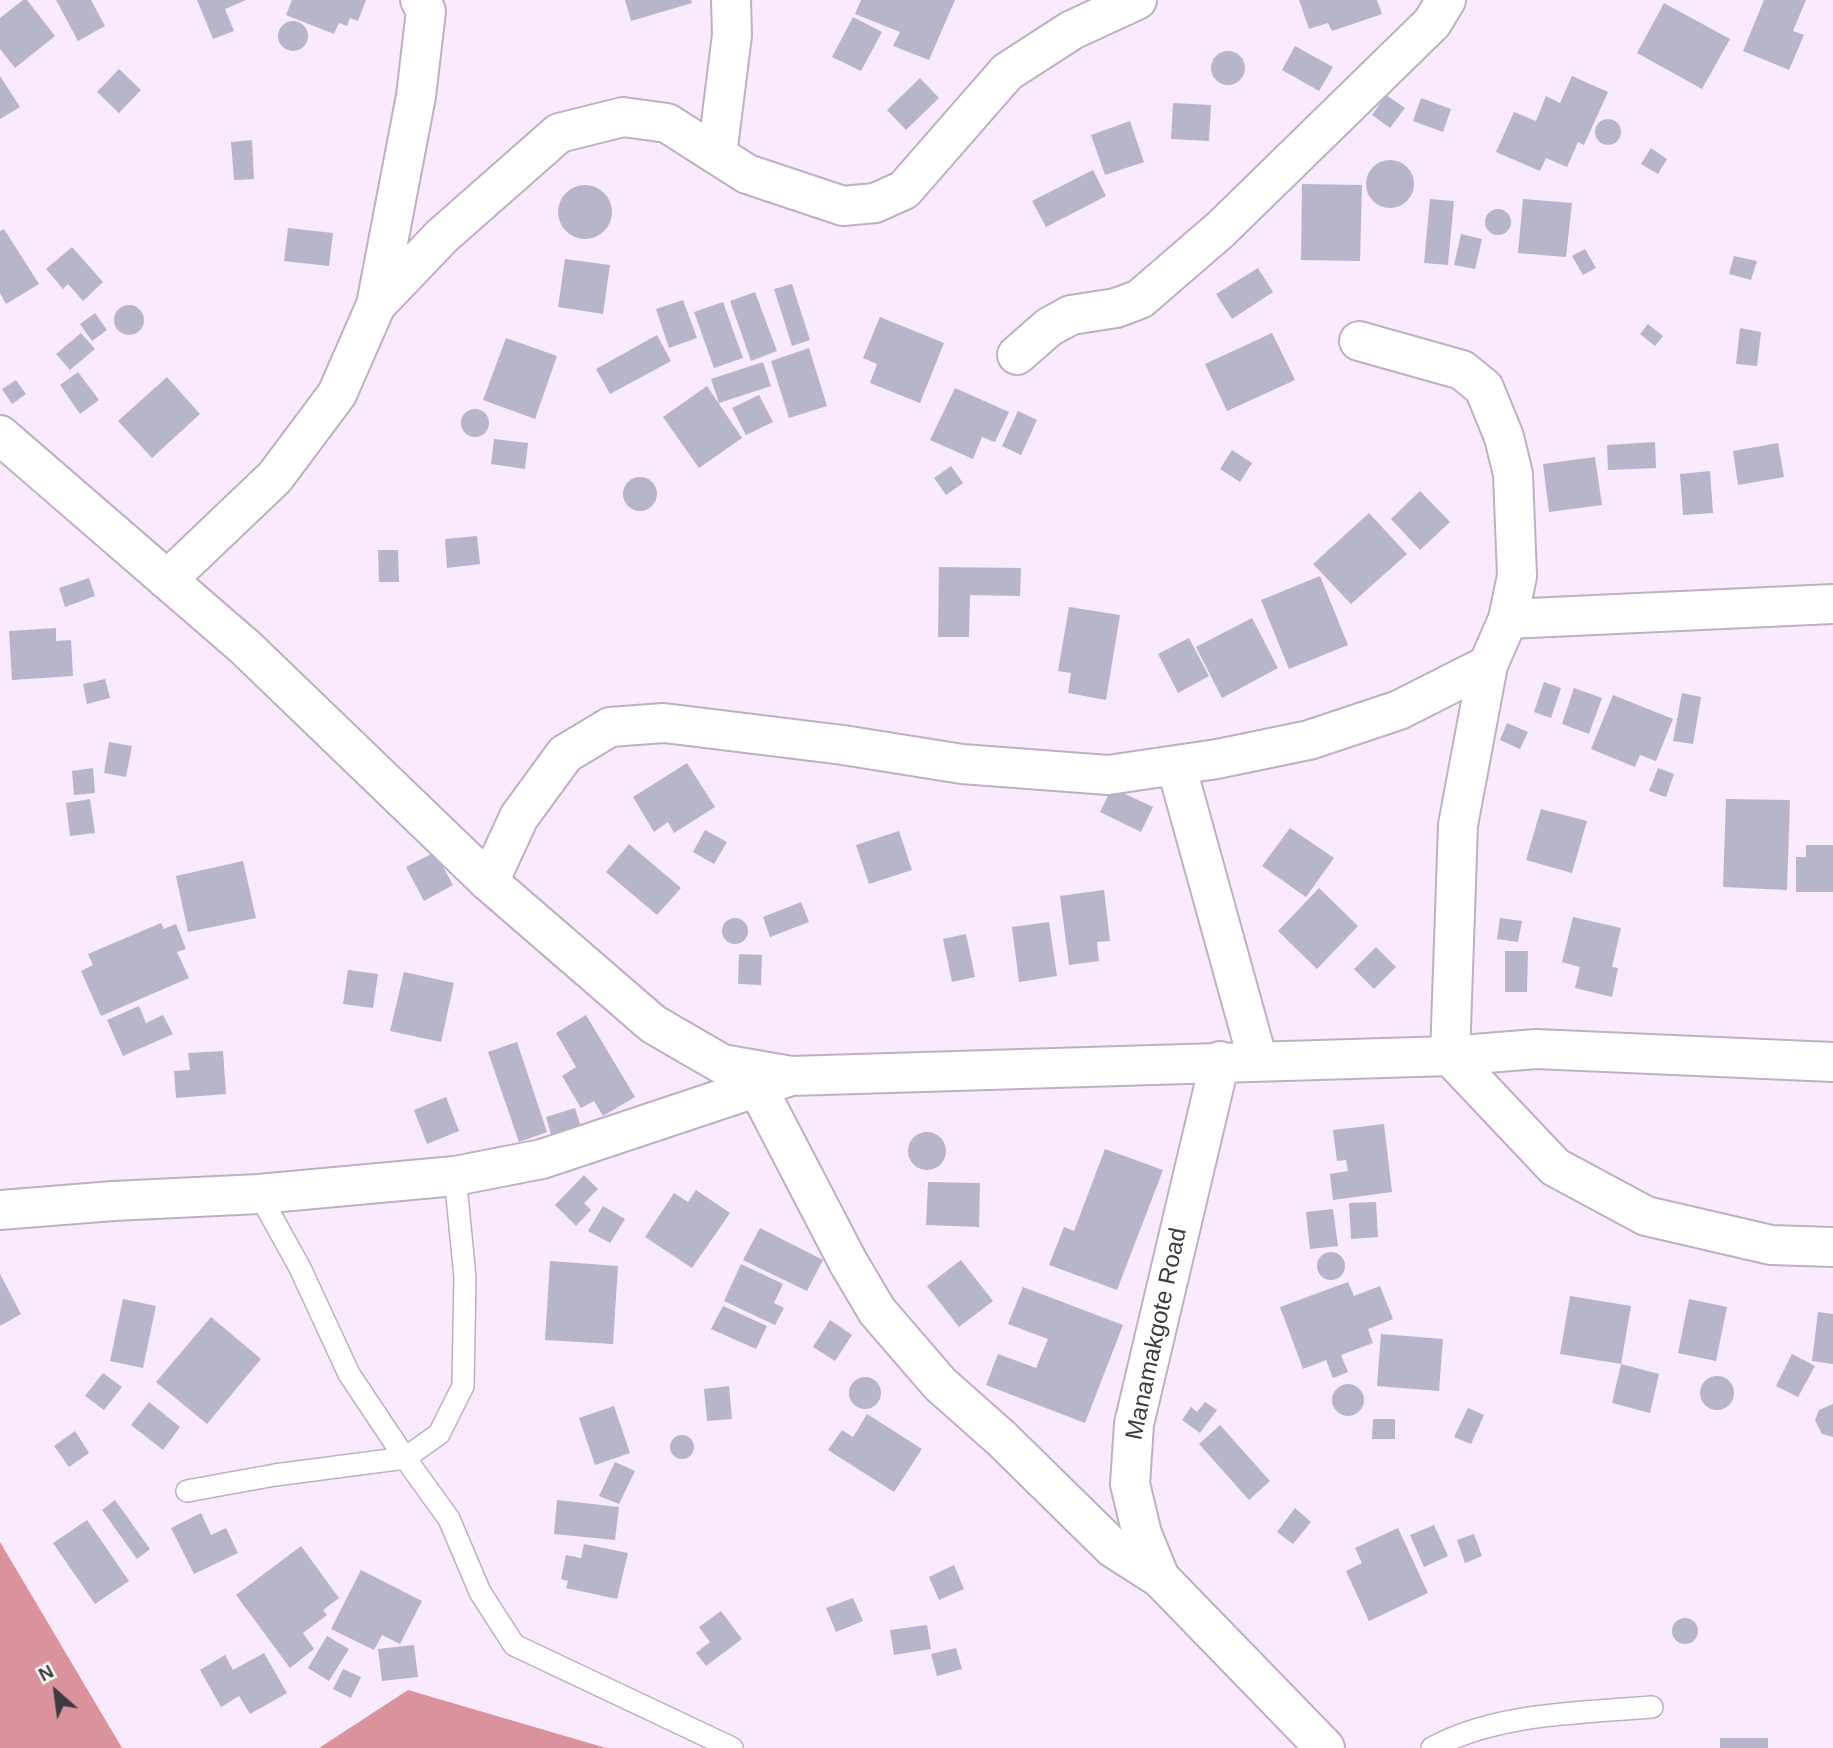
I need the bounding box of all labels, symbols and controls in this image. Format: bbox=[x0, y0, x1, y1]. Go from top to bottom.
street label: Manamakgote Road bbox=[1120, 1225, 1194, 1443]
north arrow bbox=[21, 1657, 91, 1727]
text: N bbox=[35, 1661, 57, 1686]

